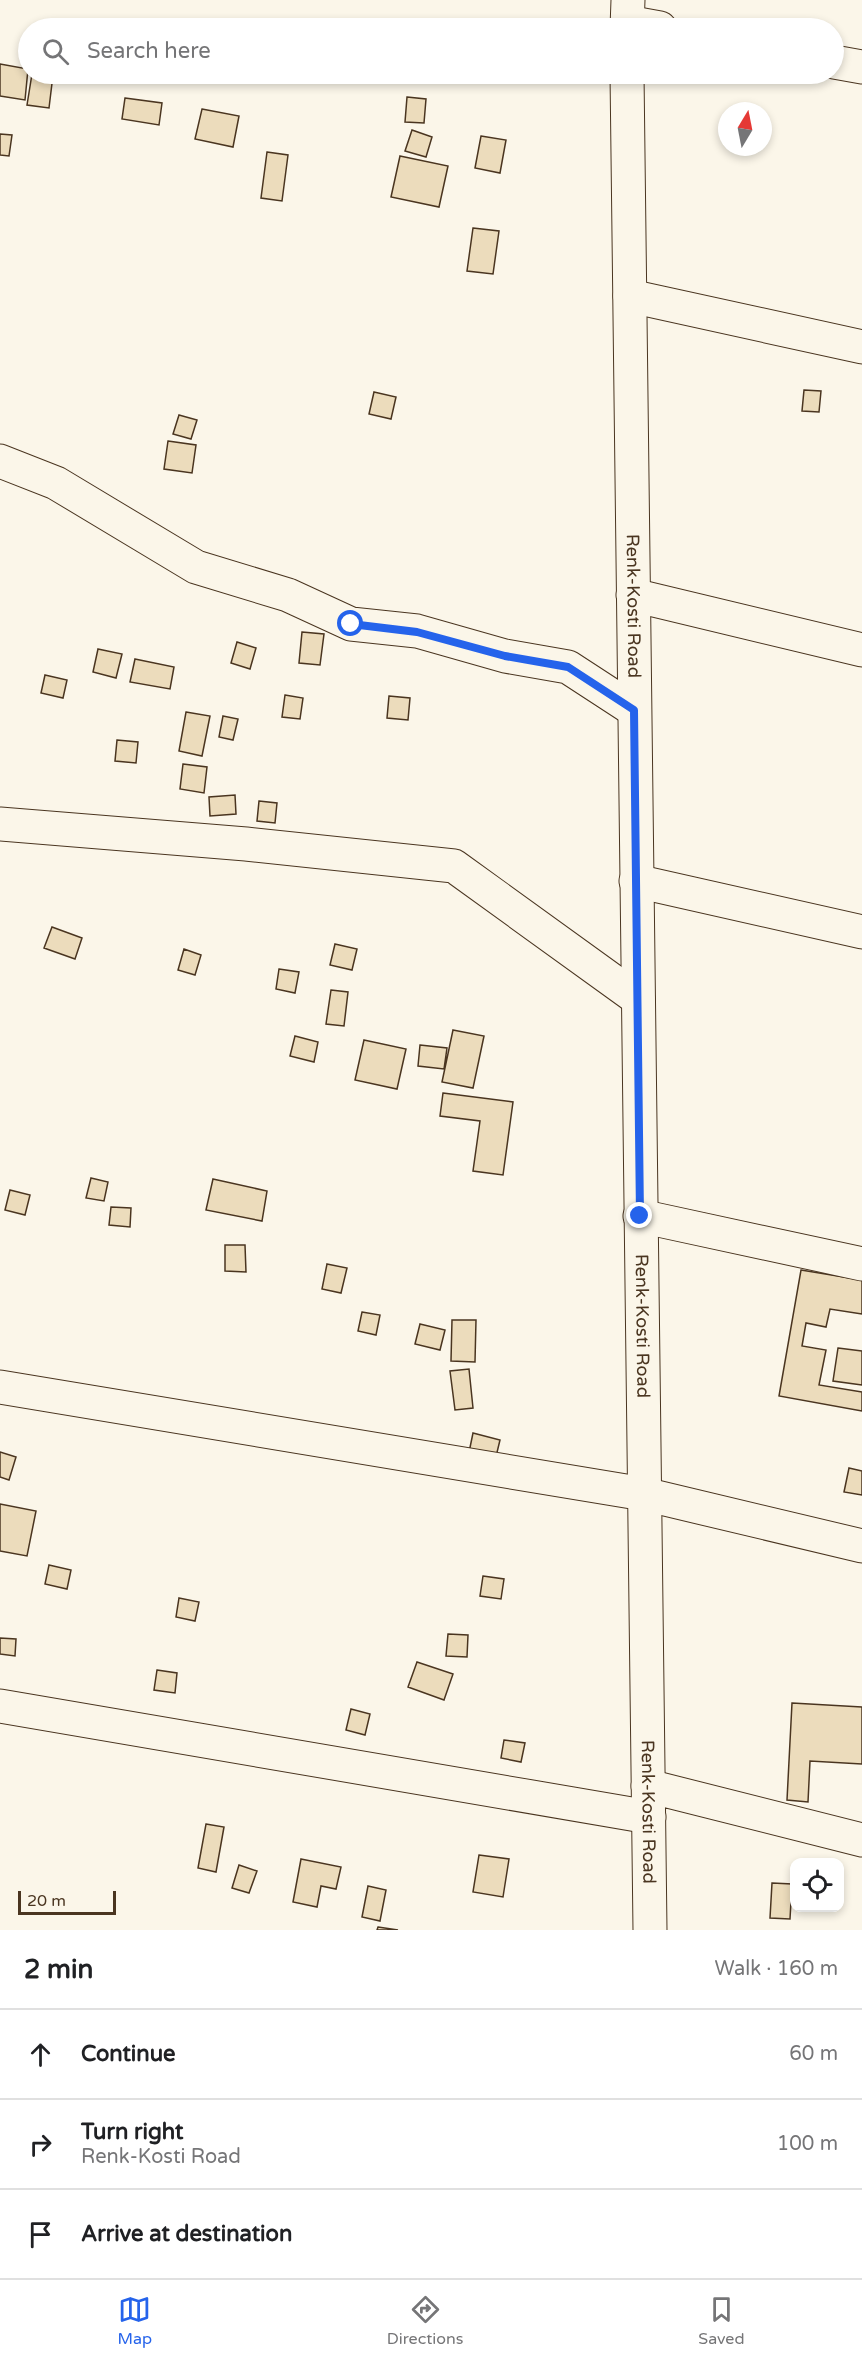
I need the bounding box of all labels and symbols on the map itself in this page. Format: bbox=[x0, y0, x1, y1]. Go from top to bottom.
north arrow bbox=[718, 102, 772, 156]
street label: Renk-Kosti Road bbox=[622, 534, 645, 678]
route start bbox=[337, 610, 363, 636]
route end bbox=[626, 1202, 652, 1228]
street label: Renk-Kosti Road bbox=[631, 1254, 654, 1398]
street label: Renk-Kosti Road bbox=[637, 1740, 660, 1884]
scale bar bbox=[18, 1888, 116, 1916]

